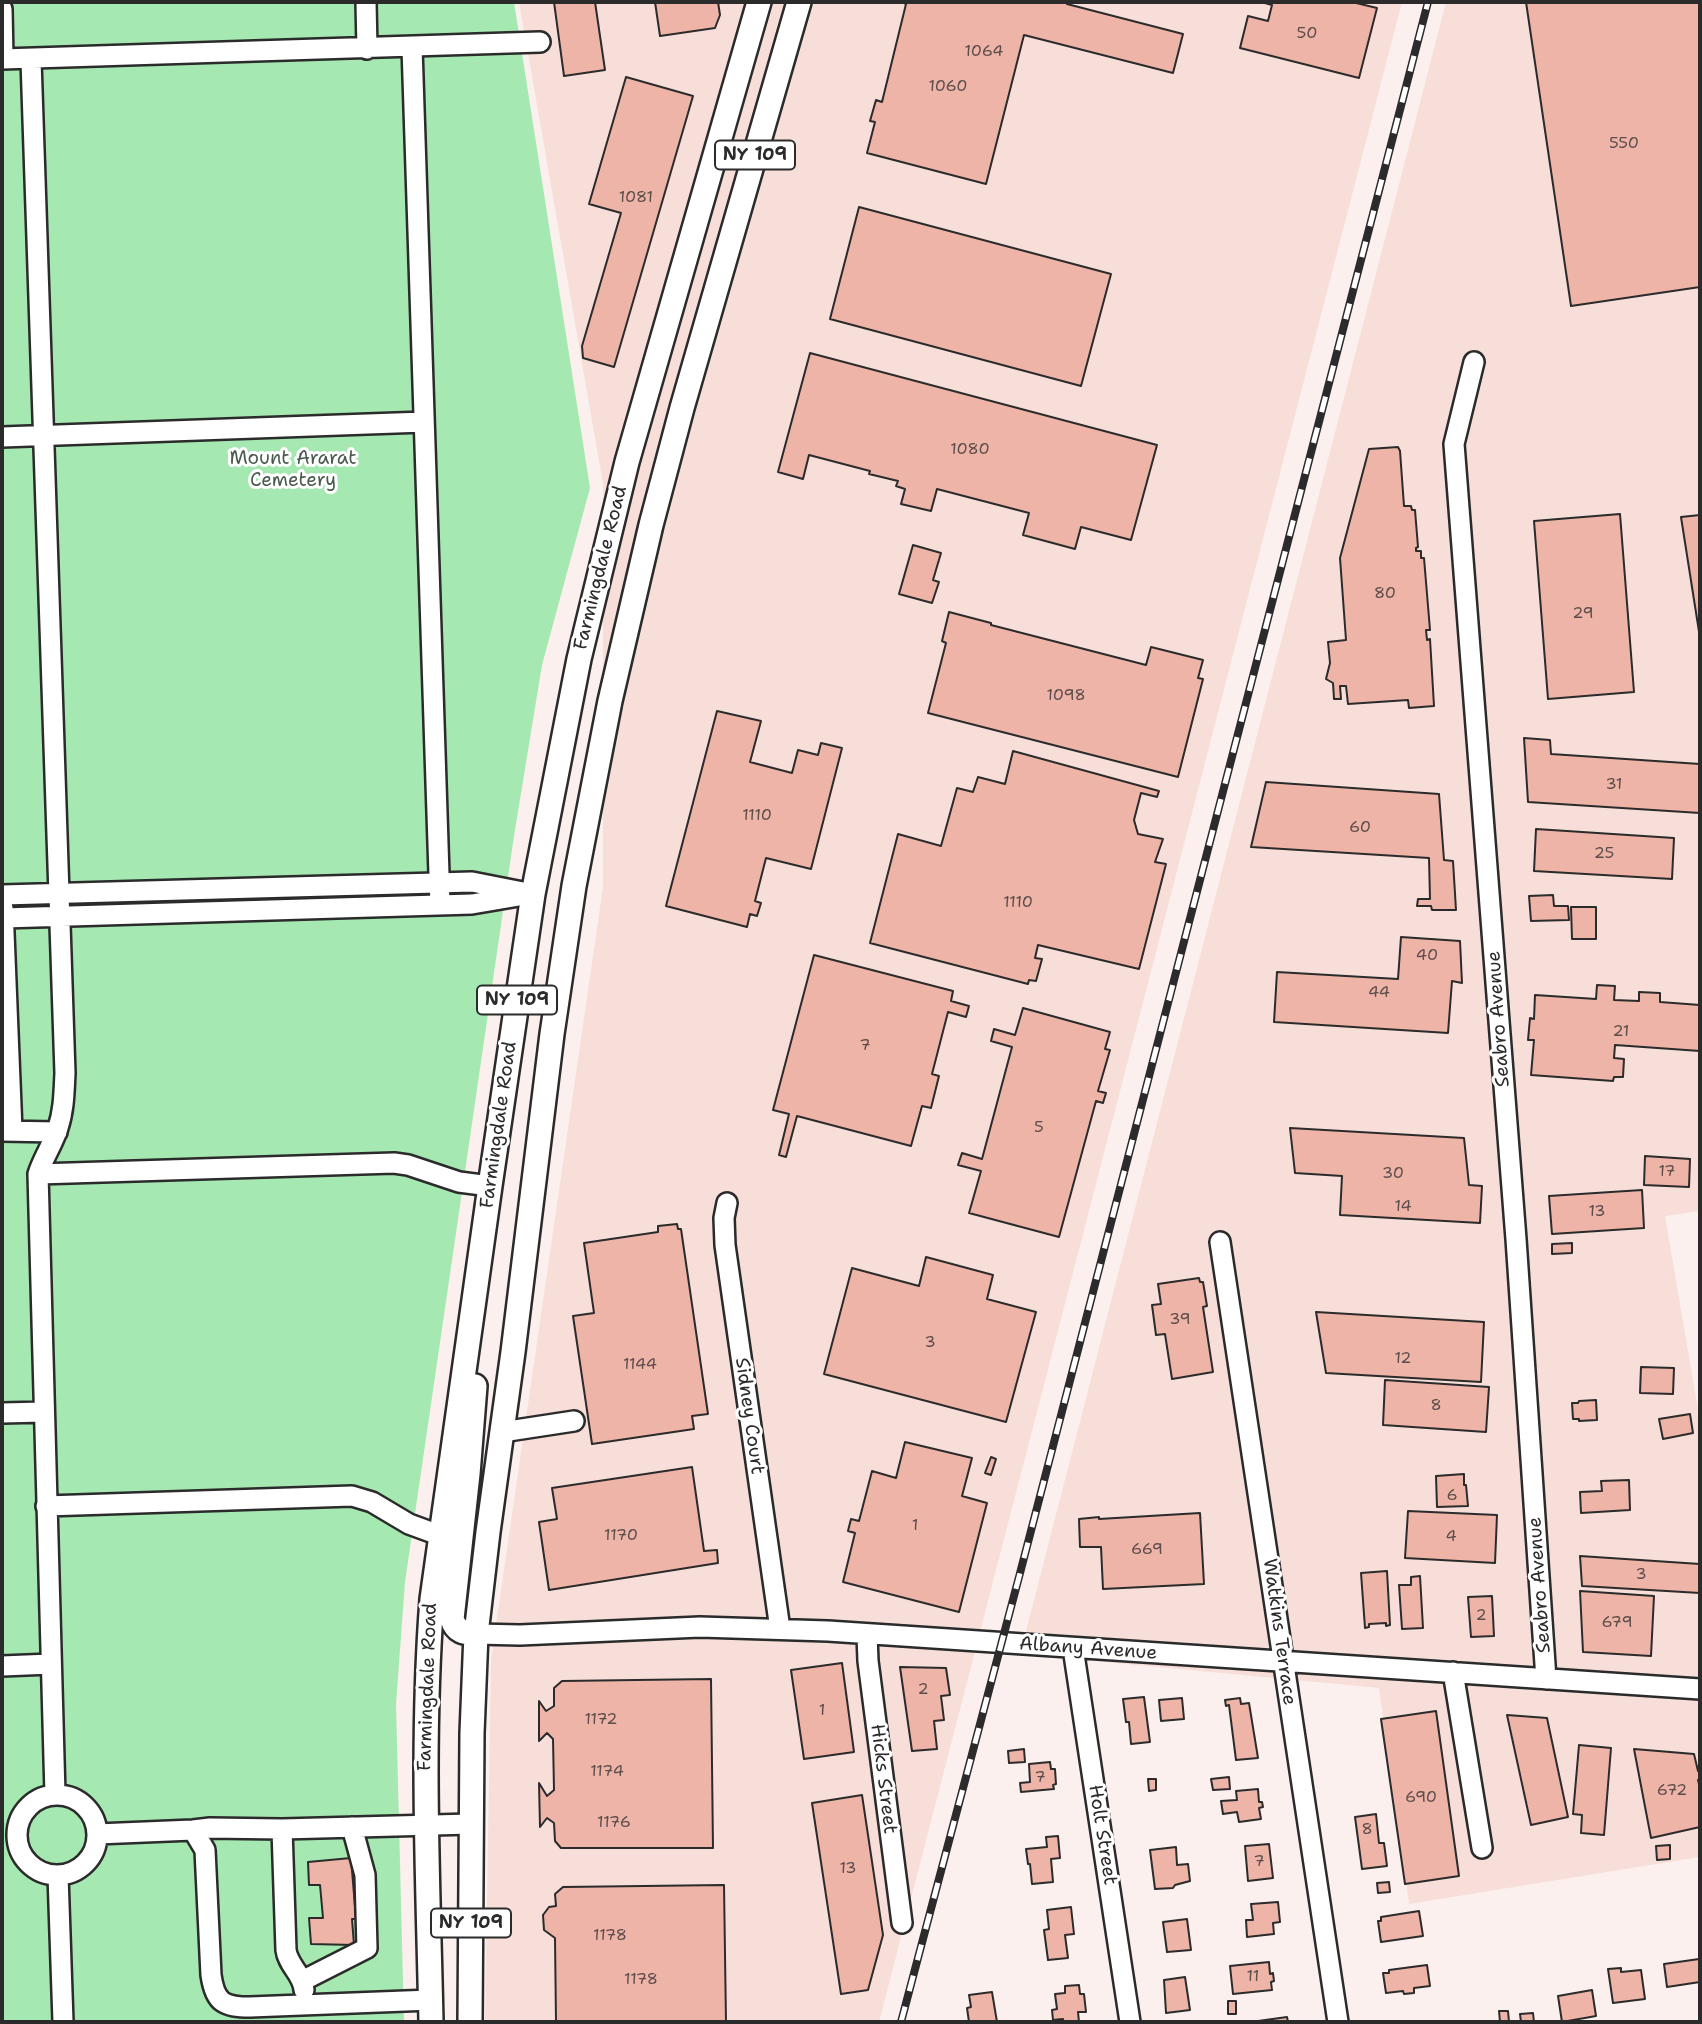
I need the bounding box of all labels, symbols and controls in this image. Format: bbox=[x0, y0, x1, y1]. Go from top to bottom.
house number: 50 bbox=[1297, 24, 1317, 44]
house number: 1064 bbox=[965, 42, 1003, 62]
house number: 1060 bbox=[928, 77, 968, 97]
house number: 550 bbox=[1609, 134, 1639, 154]
road number: NY 109 bbox=[715, 140, 795, 170]
house number: 1081 bbox=[619, 188, 653, 208]
house number: 1080 bbox=[950, 440, 990, 460]
park label: Mount Ararat Cemetery bbox=[229, 448, 357, 492]
street label: Farmingdale Road bbox=[570, 484, 632, 652]
house number: 80 bbox=[1374, 584, 1396, 604]
house number: 29 bbox=[1572, 604, 1594, 624]
house number: 1098 bbox=[1046, 686, 1086, 706]
house number: 31 bbox=[1605, 775, 1623, 795]
house number: 1110 bbox=[742, 806, 772, 826]
house number: 60 bbox=[1349, 818, 1371, 838]
house number: 25 bbox=[1594, 844, 1614, 864]
house number: 1110 bbox=[1003, 893, 1033, 913]
house number: 40 bbox=[1416, 946, 1438, 966]
street label: Seabro Avenue bbox=[1483, 950, 1515, 1088]
house number: 44 bbox=[1368, 983, 1390, 1003]
road number: NY 109 bbox=[477, 986, 557, 1015]
house number: 21 bbox=[1612, 1022, 1630, 1042]
house number: 7 bbox=[859, 1036, 871, 1056]
street label: Farmingdale Road bbox=[476, 1040, 522, 1210]
house number: 5 bbox=[1034, 1118, 1044, 1138]
house number: 17 bbox=[1658, 1162, 1676, 1182]
house number: 30 bbox=[1382, 1164, 1404, 1184]
house number: 14 bbox=[1394, 1197, 1412, 1217]
house number: 13 bbox=[1588, 1202, 1606, 1222]
house number: 39 bbox=[1169, 1310, 1191, 1330]
house number: 3 bbox=[924, 1333, 936, 1353]
house number: 12 bbox=[1394, 1349, 1412, 1369]
house number: 1144 bbox=[623, 1355, 657, 1375]
street label: Sidney Court bbox=[730, 1356, 768, 1476]
house number: 8 bbox=[1430, 1396, 1442, 1416]
house number: 6 bbox=[1446, 1486, 1458, 1506]
house number: 1 bbox=[912, 1516, 918, 1536]
street label: Seabro Avenue bbox=[1524, 1516, 1556, 1654]
house number: 1170 bbox=[604, 1526, 638, 1546]
house number: 4 bbox=[1445, 1527, 1457, 1547]
house number: 669 bbox=[1131, 1540, 1163, 1560]
street label: Watkins Terrace bbox=[1257, 1557, 1301, 1707]
house number: 3 bbox=[1635, 1565, 1647, 1585]
street label: Farmingdale Road bbox=[414, 1603, 442, 1771]
house number: 2 bbox=[1475, 1606, 1487, 1626]
house number: 679 bbox=[1601, 1613, 1633, 1633]
street label: Albany Avenue bbox=[1018, 1633, 1158, 1665]
house number: 2 bbox=[917, 1680, 929, 1700]
house number: 1 bbox=[819, 1701, 825, 1721]
house number: 1172 bbox=[584, 1710, 618, 1730]
street label: Hicks Street bbox=[865, 1723, 901, 1835]
house number: 1174 bbox=[590, 1762, 624, 1782]
house number: 7 bbox=[1034, 1768, 1046, 1788]
house number: 672 bbox=[1657, 1781, 1687, 1801]
street label: Holt Street bbox=[1083, 1783, 1121, 1887]
house number: 690 bbox=[1405, 1788, 1437, 1808]
house number: 1176 bbox=[597, 1813, 631, 1833]
house number: 8 bbox=[1361, 1820, 1373, 1840]
house number: 7 bbox=[1253, 1852, 1265, 1872]
house number: 13 bbox=[839, 1859, 857, 1879]
road number: NY 109 bbox=[431, 1909, 511, 1938]
house number: 1178 bbox=[593, 1926, 627, 1946]
house number: 11 bbox=[1247, 1967, 1259, 1987]
house number: 1178 bbox=[624, 1970, 658, 1990]

